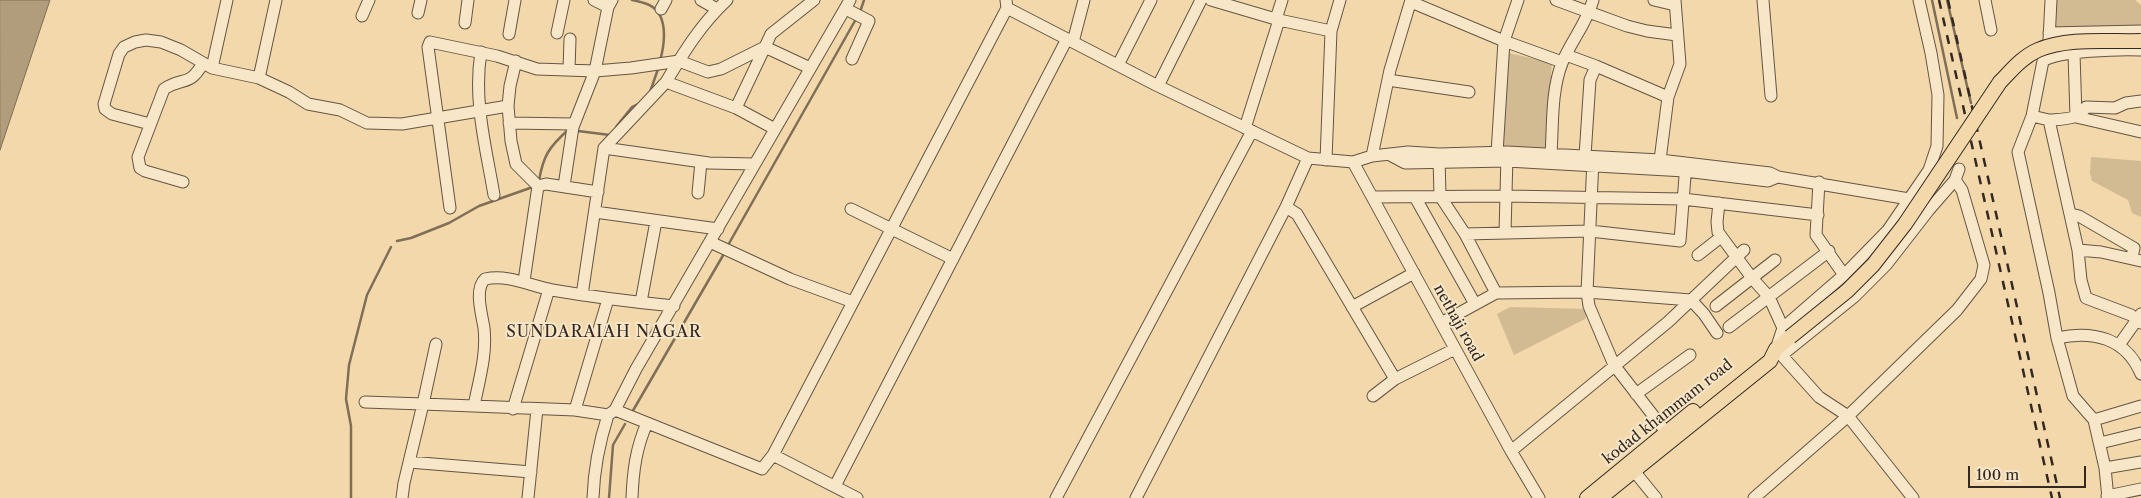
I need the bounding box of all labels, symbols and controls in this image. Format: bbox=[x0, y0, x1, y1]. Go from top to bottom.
street label: nethaji road bbox=[1429, 281, 1487, 365]
district label: SUNDARAIAH NAGAR bbox=[504, 322, 704, 342]
street label: kodad khammam road bbox=[1600, 356, 1736, 468]
scale bar bbox=[1971, 456, 2088, 488]
text: 100 m bbox=[1976, 465, 2019, 484]

